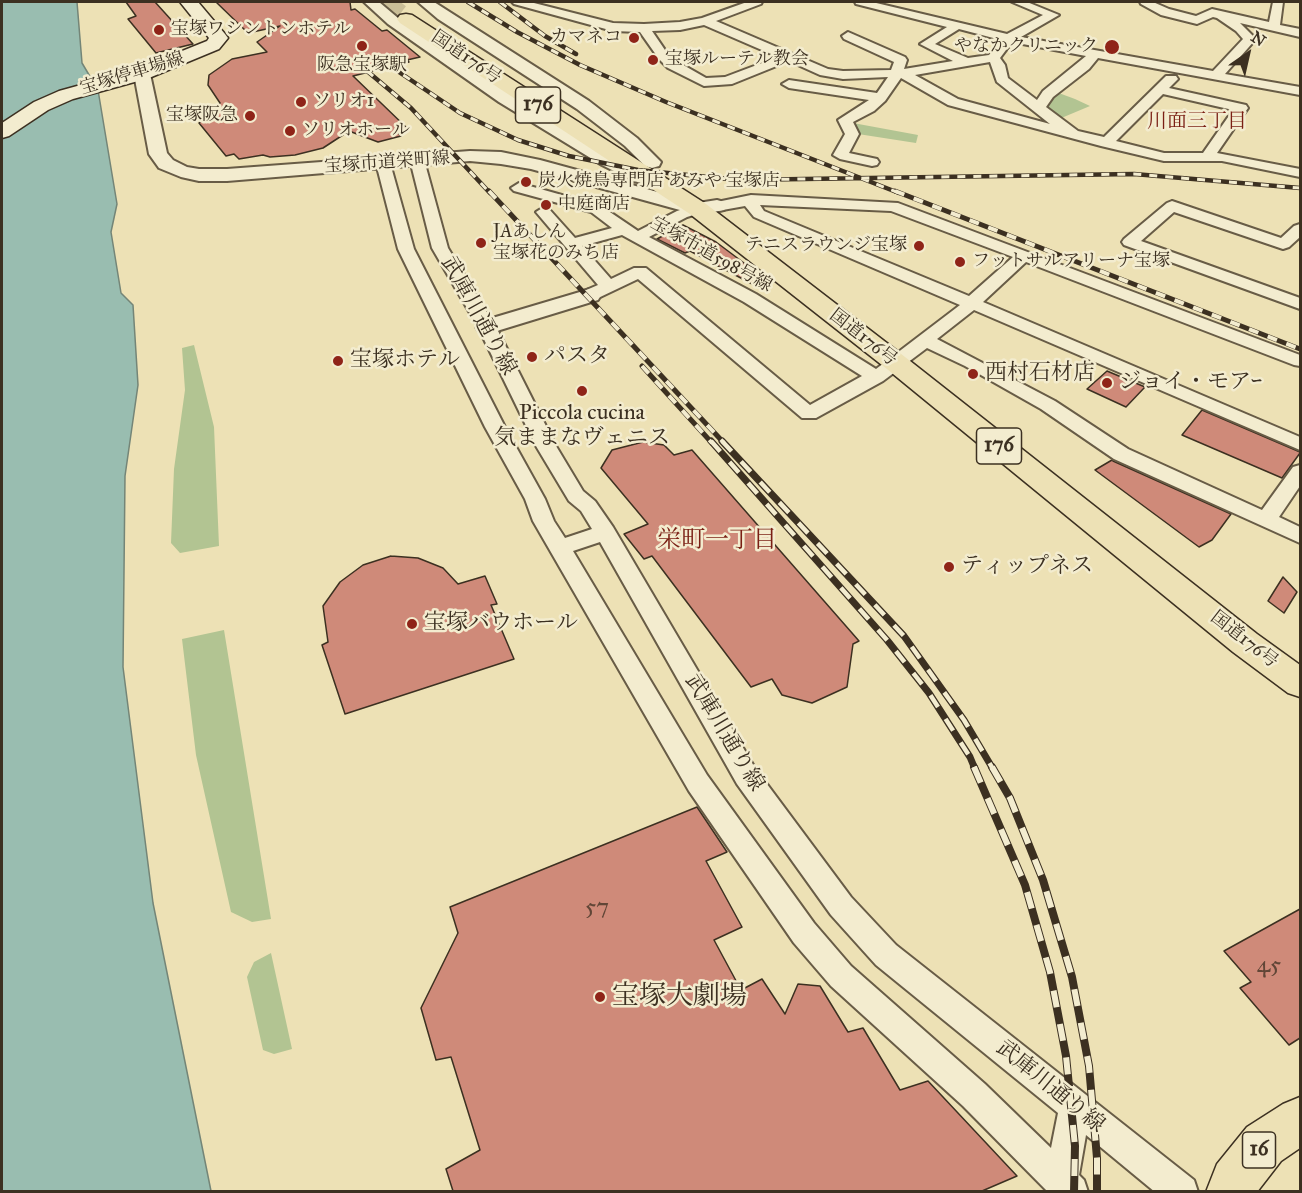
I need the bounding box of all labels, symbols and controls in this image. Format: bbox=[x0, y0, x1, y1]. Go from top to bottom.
place label: 宝塚ワシントンホテル bbox=[171, 19, 351, 41]
marker: 宝塚ワシントンホテル bbox=[152, 23, 166, 37]
north arrow bbox=[1218, 24, 1278, 84]
street label: 国道176号 bbox=[427, 27, 505, 89]
place label: カマネコ bbox=[550, 27, 622, 49]
text: N bbox=[1247, 27, 1269, 50]
marker: カマネコ bbox=[627, 31, 641, 45]
place label: やなかクリニック bbox=[954, 36, 1098, 58]
marker: やなかクリニック bbox=[1103, 38, 1121, 56]
marker: 阪急宝塚駅 bbox=[355, 39, 369, 53]
street label: 宝塚停車場線 bbox=[77, 48, 187, 100]
place label: 宝塚ルーテル教会 bbox=[665, 49, 809, 71]
marker: 宝塚ルーテル教会 bbox=[646, 53, 660, 67]
place label: 阪急宝塚駅 bbox=[317, 55, 407, 77]
road number: 176 bbox=[516, 87, 560, 123]
place label: ソリオ1 bbox=[313, 91, 374, 113]
marker: ソリオ1 bbox=[294, 95, 308, 109]
place label: 宝塚阪急 bbox=[166, 105, 238, 127]
marker: 宝塚阪急 bbox=[243, 109, 257, 123]
district label: 川面三丁目 bbox=[1147, 110, 1247, 134]
place label: ソリオホール bbox=[302, 120, 410, 142]
marker: ソリオホール bbox=[283, 124, 297, 138]
street label: 宝塚市道栄町線 bbox=[323, 148, 451, 178]
place label: 炭火焼鳥専門店 あみや 宝塚店 bbox=[538, 171, 780, 193]
marker: 炭火焼鳥専門店 あみや 宝塚店 bbox=[519, 175, 533, 189]
place label: 中庭商店 bbox=[558, 194, 630, 216]
marker: 中庭商店 bbox=[539, 198, 553, 212]
street label: 宝塚市道598号線 bbox=[646, 213, 776, 297]
place label: JAあしん 宝塚花のみち店 bbox=[493, 222, 619, 264]
place label: テニスラウンジ宝塚 bbox=[745, 235, 907, 257]
marker: JAあしん 宝塚花のみち店 bbox=[474, 236, 488, 250]
marker: テニスラウンジ宝塚 bbox=[912, 239, 926, 253]
place label: フットサルアリーナ宝塚 bbox=[972, 251, 1170, 273]
street label: 武庫川通り線 bbox=[434, 252, 522, 380]
marker: フットサルアリーナ宝塚 bbox=[953, 255, 967, 269]
street label: 国道176号 bbox=[825, 305, 901, 371]
place label: パスタ bbox=[544, 344, 610, 370]
place label: 宝塚ホテル bbox=[350, 348, 460, 374]
marker: パスタ bbox=[525, 350, 539, 364]
marker: 宝塚ホテル bbox=[331, 354, 345, 368]
place label: 西村石材店 bbox=[985, 361, 1095, 387]
marker: 西村石材店 bbox=[966, 367, 980, 381]
place label: ジョイ・モアｰ bbox=[1119, 370, 1262, 396]
marker: ジョイ・モアｰ bbox=[1100, 376, 1114, 390]
marker: Piccola cucina 気ままなヴェニス bbox=[575, 384, 589, 398]
place label: Piccola cucina 気ままなヴェニス bbox=[494, 401, 670, 452]
road number: 176 bbox=[976, 428, 1022, 464]
district label: 栄町一丁目 bbox=[657, 527, 777, 555]
place label: ティップネス bbox=[961, 554, 1093, 580]
marker: ティップネス bbox=[942, 560, 956, 574]
street label: 国道176号 bbox=[1206, 607, 1282, 673]
place label: 宝塚バウホール bbox=[424, 611, 578, 637]
marker: 宝塚バウホール bbox=[405, 617, 419, 631]
street label: 武庫川通り線 bbox=[679, 670, 769, 796]
house number: 57 bbox=[585, 894, 609, 922]
house number: 45 bbox=[1257, 952, 1281, 980]
place label: 宝塚大劇場 bbox=[612, 981, 747, 1013]
marker: 宝塚大劇場 bbox=[593, 990, 607, 1004]
street label: 武庫川通り線 bbox=[990, 1035, 1110, 1139]
road number: 16 bbox=[1242, 1132, 1276, 1168]

